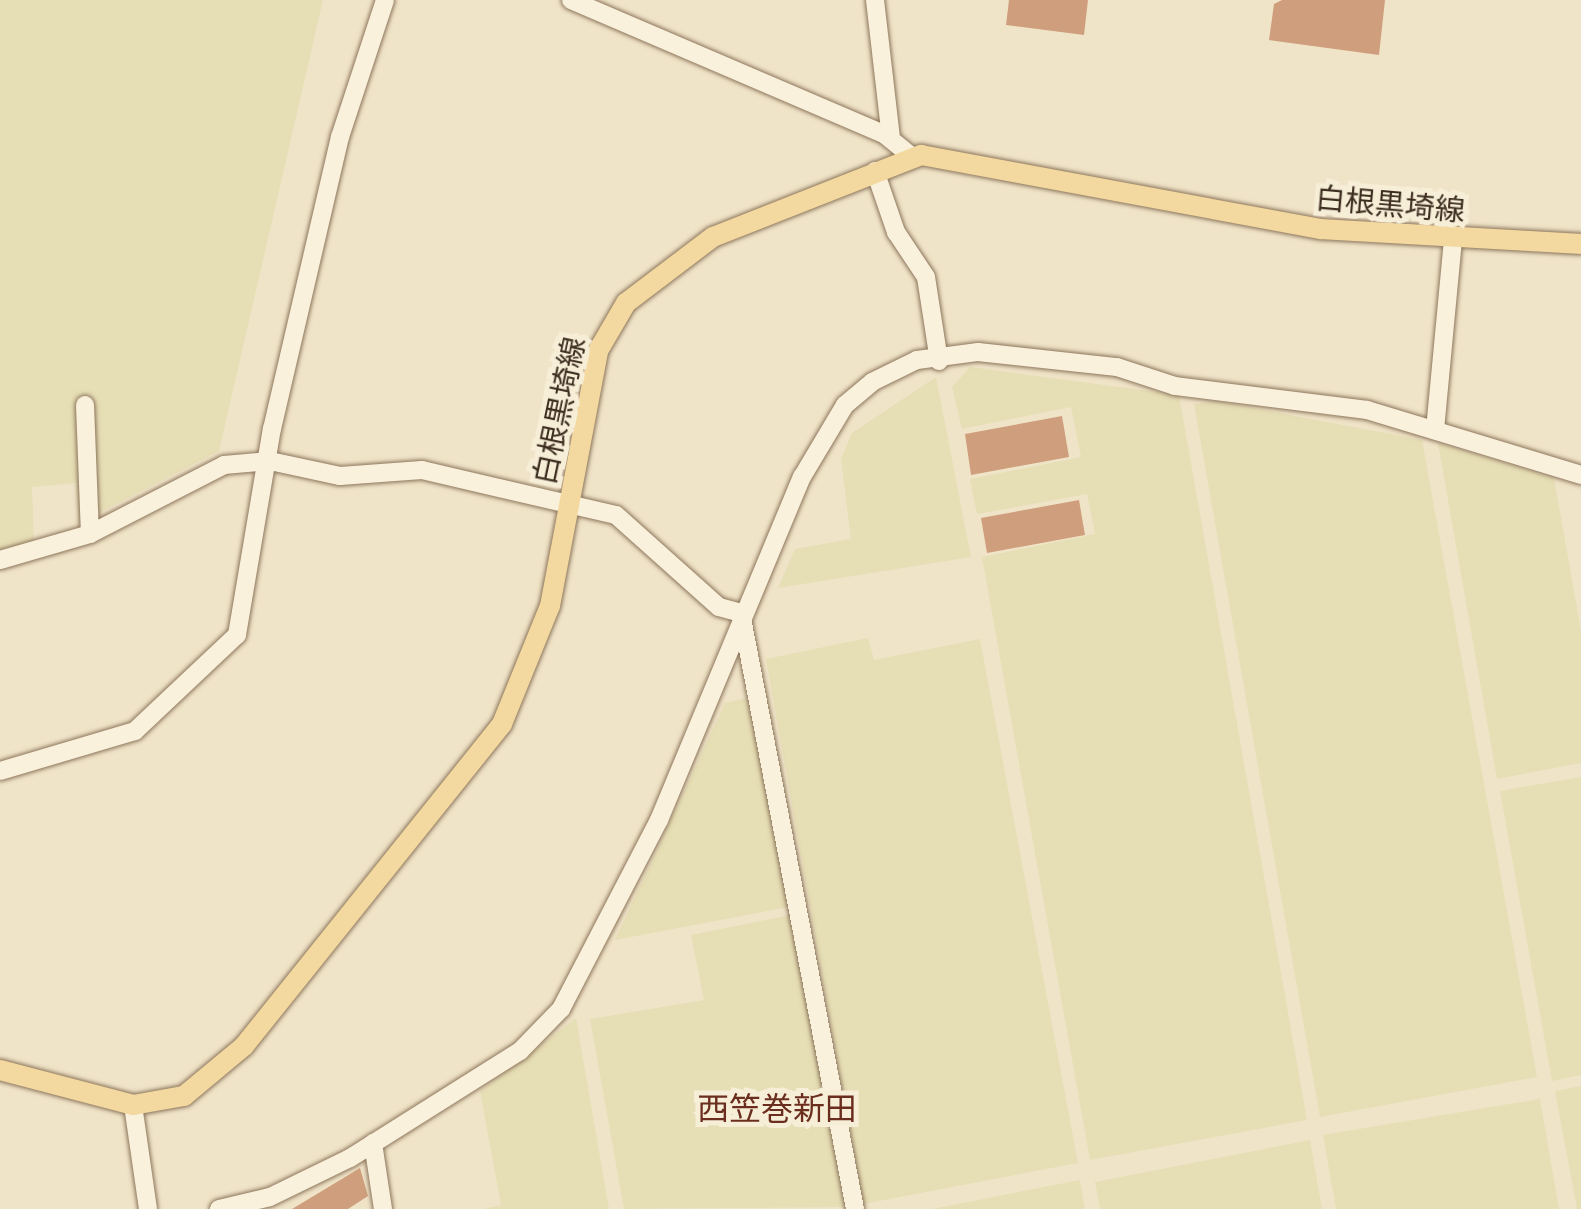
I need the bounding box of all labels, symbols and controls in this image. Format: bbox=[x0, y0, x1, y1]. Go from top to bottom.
street label: 白根黒埼線 bbox=[1314, 180, 1466, 228]
street label: 白根黒埼線 bbox=[526, 334, 592, 488]
district label: 西笠巻新田 bbox=[697, 1090, 857, 1128]

